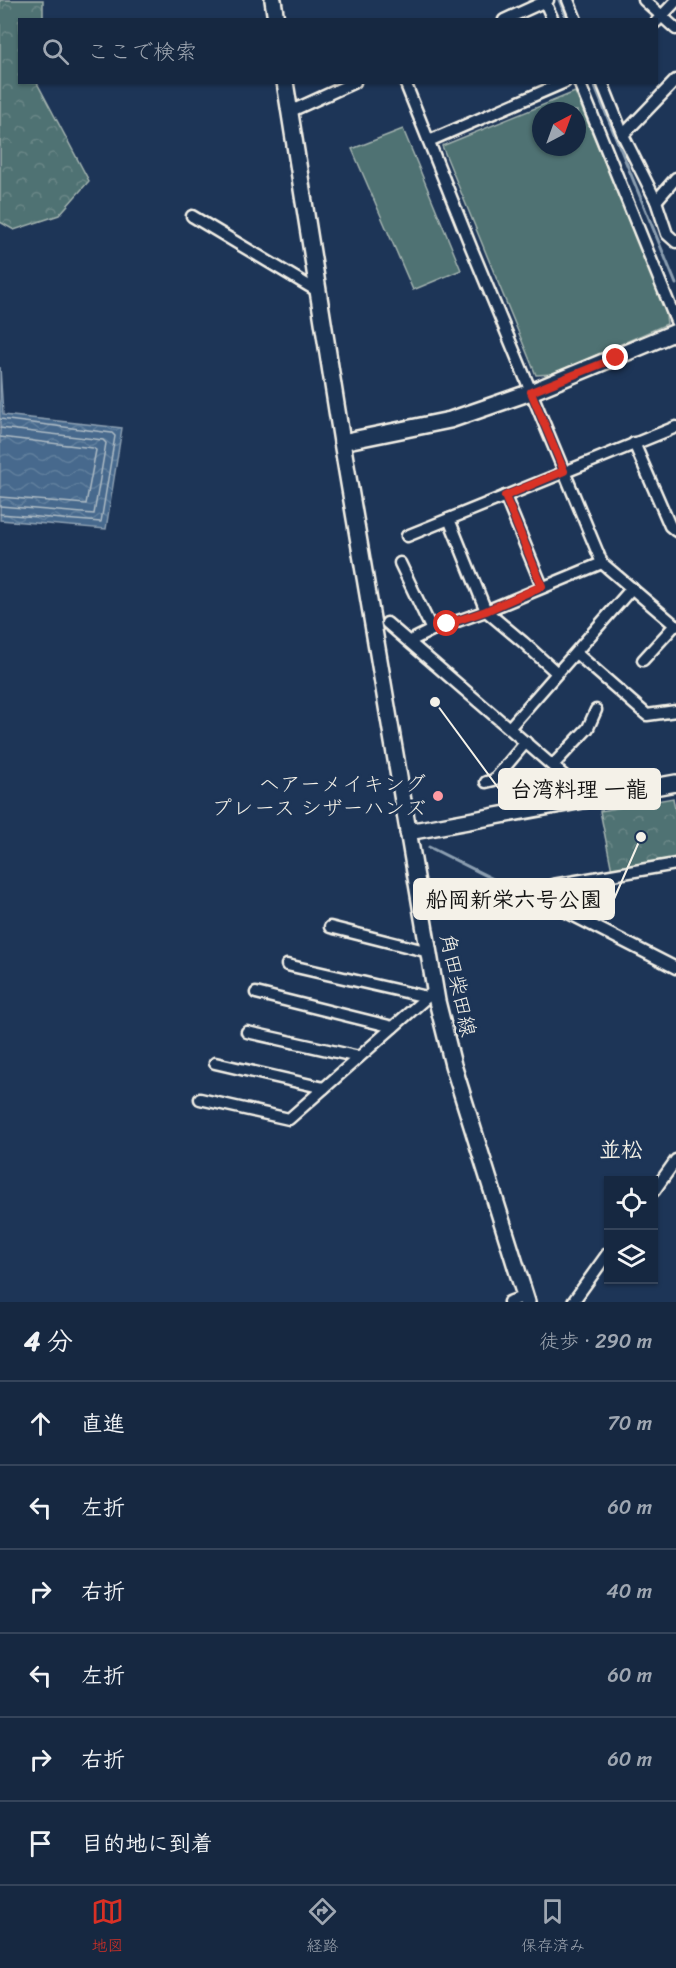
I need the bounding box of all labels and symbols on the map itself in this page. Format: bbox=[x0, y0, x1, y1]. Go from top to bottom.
north arrow bbox=[532, 102, 586, 156]
route end bbox=[602, 344, 628, 370]
route start bbox=[433, 610, 459, 636]
place label: ヘアーメイキング プレース シザーハンズ bbox=[211, 765, 426, 827]
callout: 台湾料理 一龍 bbox=[499, 769, 660, 809]
text: 台湾料理 一龍 bbox=[510, 770, 648, 809]
marker: ヘアーメイキング プレース シザーハンズ bbox=[431, 789, 445, 803]
callout: 船岡新栄六号公園 bbox=[414, 879, 614, 919]
text: 船岡新栄六号公園 bbox=[426, 880, 602, 919]
street label: 角田柴田線 bbox=[428, 930, 488, 1040]
district label: 並松 bbox=[599, 1130, 643, 1169]

